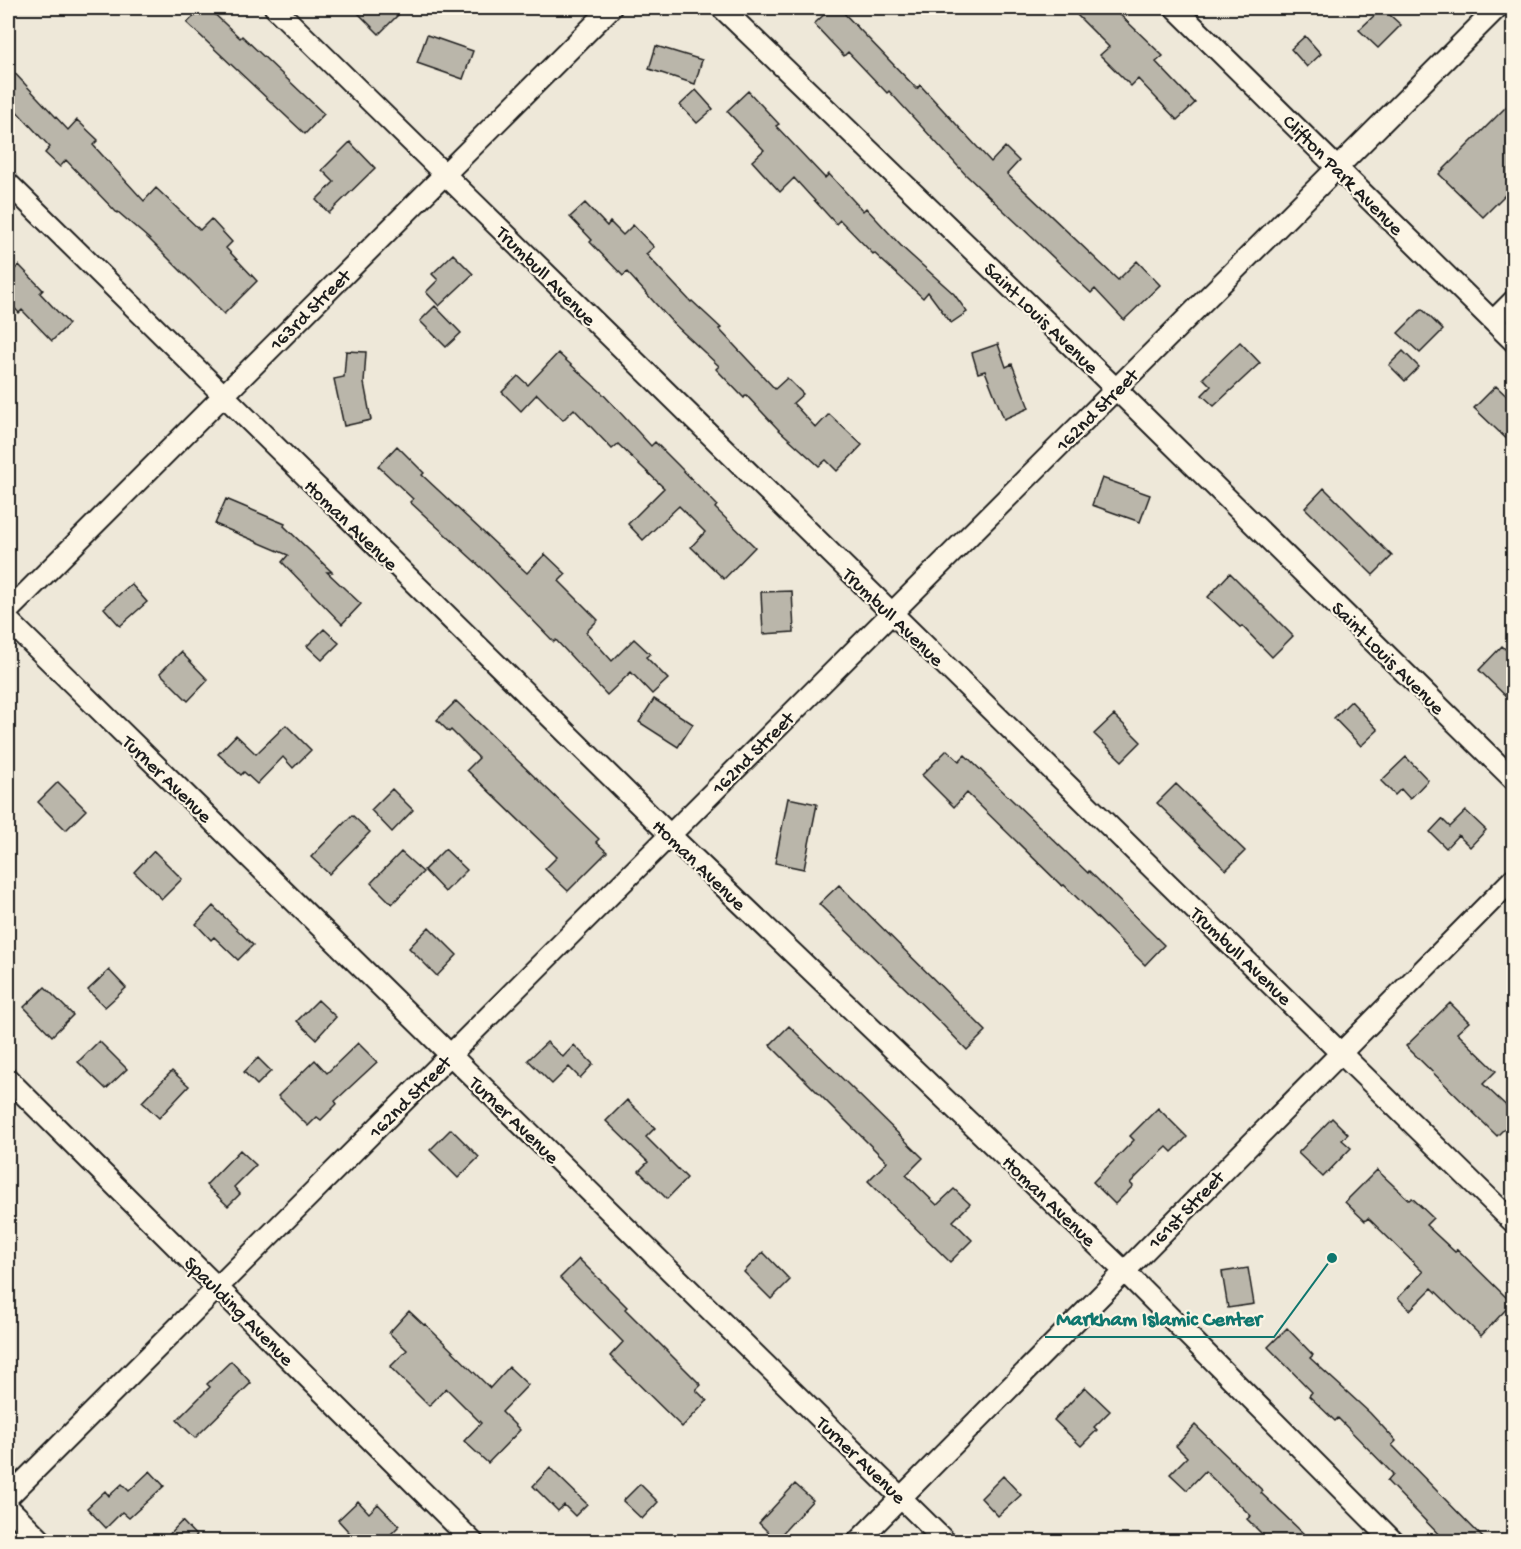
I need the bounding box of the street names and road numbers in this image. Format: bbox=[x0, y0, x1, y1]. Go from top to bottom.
street label: Clifton Park Avenue bbox=[1276, 111, 1407, 242]
street label: Trumbull Avenue bbox=[489, 222, 600, 333]
street label: Saint Louis Avenue bbox=[977, 259, 1102, 381]
street label: 163rd Street bbox=[265, 265, 358, 358]
street label: 162nd Street bbox=[1052, 364, 1146, 458]
street label: Homan Avenue bbox=[298, 476, 402, 577]
street label: Trumbull Avenue bbox=[835, 564, 948, 673]
street label: Saint Louis Avenue bbox=[1325, 598, 1448, 721]
street label: 162nd Street bbox=[708, 707, 802, 801]
street label: Turner Avenue bbox=[115, 731, 216, 830]
street label: Homan Avenue bbox=[646, 816, 750, 917]
street label: Trumbull Avenue bbox=[1183, 903, 1296, 1012]
street label: 162nd Street bbox=[365, 1051, 459, 1145]
street label: Turner Avenue bbox=[462, 1072, 563, 1171]
street label: Homan Avenue bbox=[996, 1152, 1100, 1253]
street label: 161st Street bbox=[1144, 1166, 1232, 1256]
street label: Spaulding Avenue bbox=[178, 1253, 298, 1373]
street label: Turner Avenue bbox=[809, 1412, 910, 1511]

